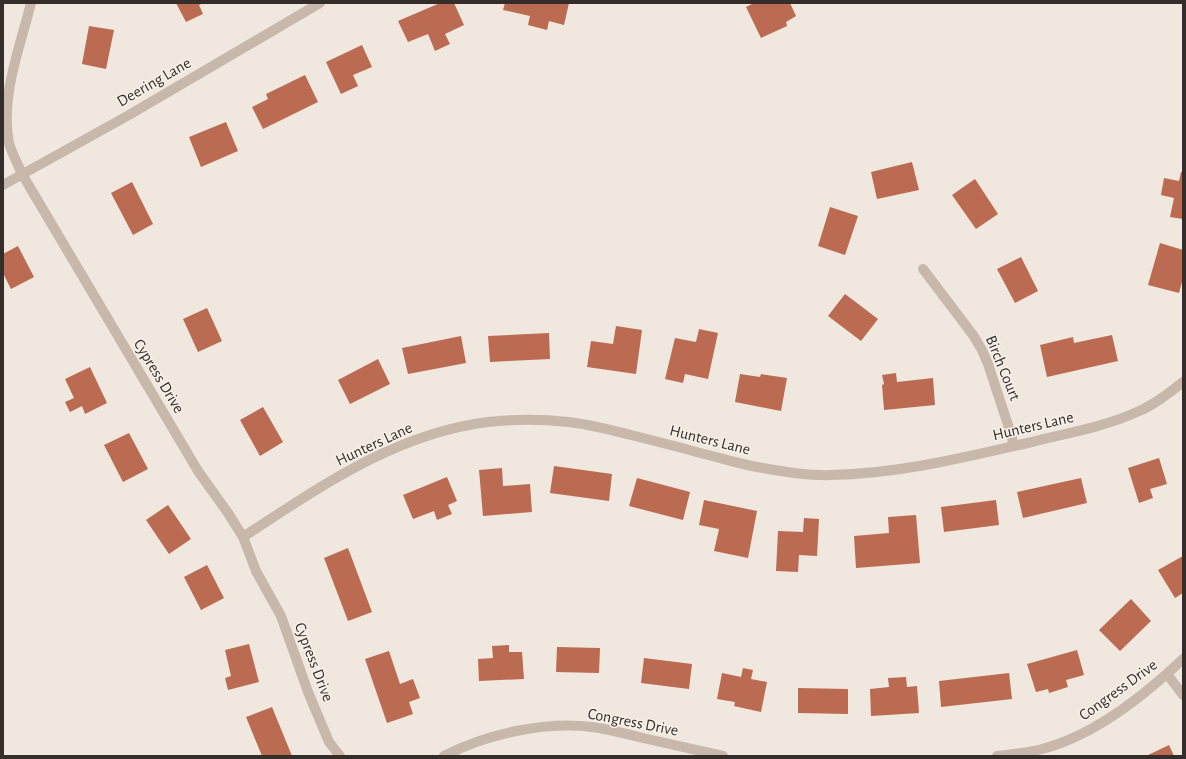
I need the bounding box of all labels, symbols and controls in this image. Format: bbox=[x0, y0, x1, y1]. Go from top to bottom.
street label: Deering Lane bbox=[114, 54, 194, 110]
street label: Birch Court bbox=[983, 333, 1023, 403]
street label: Cypress Drive bbox=[130, 336, 187, 416]
street label: Hunters Lane bbox=[991, 409, 1075, 443]
street label: Hunters Lane bbox=[333, 419, 415, 469]
street label: Hunters Lane bbox=[668, 422, 752, 458]
street label: Cypress Drive bbox=[291, 620, 336, 704]
street label: Congress Drive bbox=[1076, 656, 1160, 724]
street label: Congress Drive bbox=[586, 705, 680, 739]

